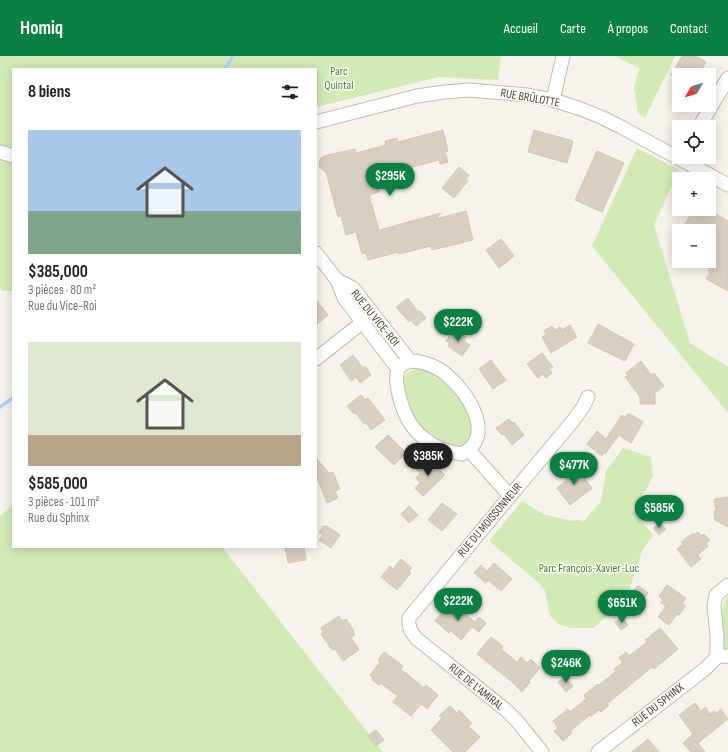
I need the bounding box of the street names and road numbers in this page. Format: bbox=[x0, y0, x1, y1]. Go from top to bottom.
street label: RUE BRÛLOTTE bbox=[499, 85, 561, 111]
street label: RUE DU VICE-ROI bbox=[348, 287, 402, 349]
street label: RUE DU MOISSONNEUR bbox=[455, 480, 526, 560]
street label: RUE DE L'AMIRAL bbox=[445, 660, 507, 714]
street label: RUE DU SPHINX bbox=[629, 679, 688, 730]

